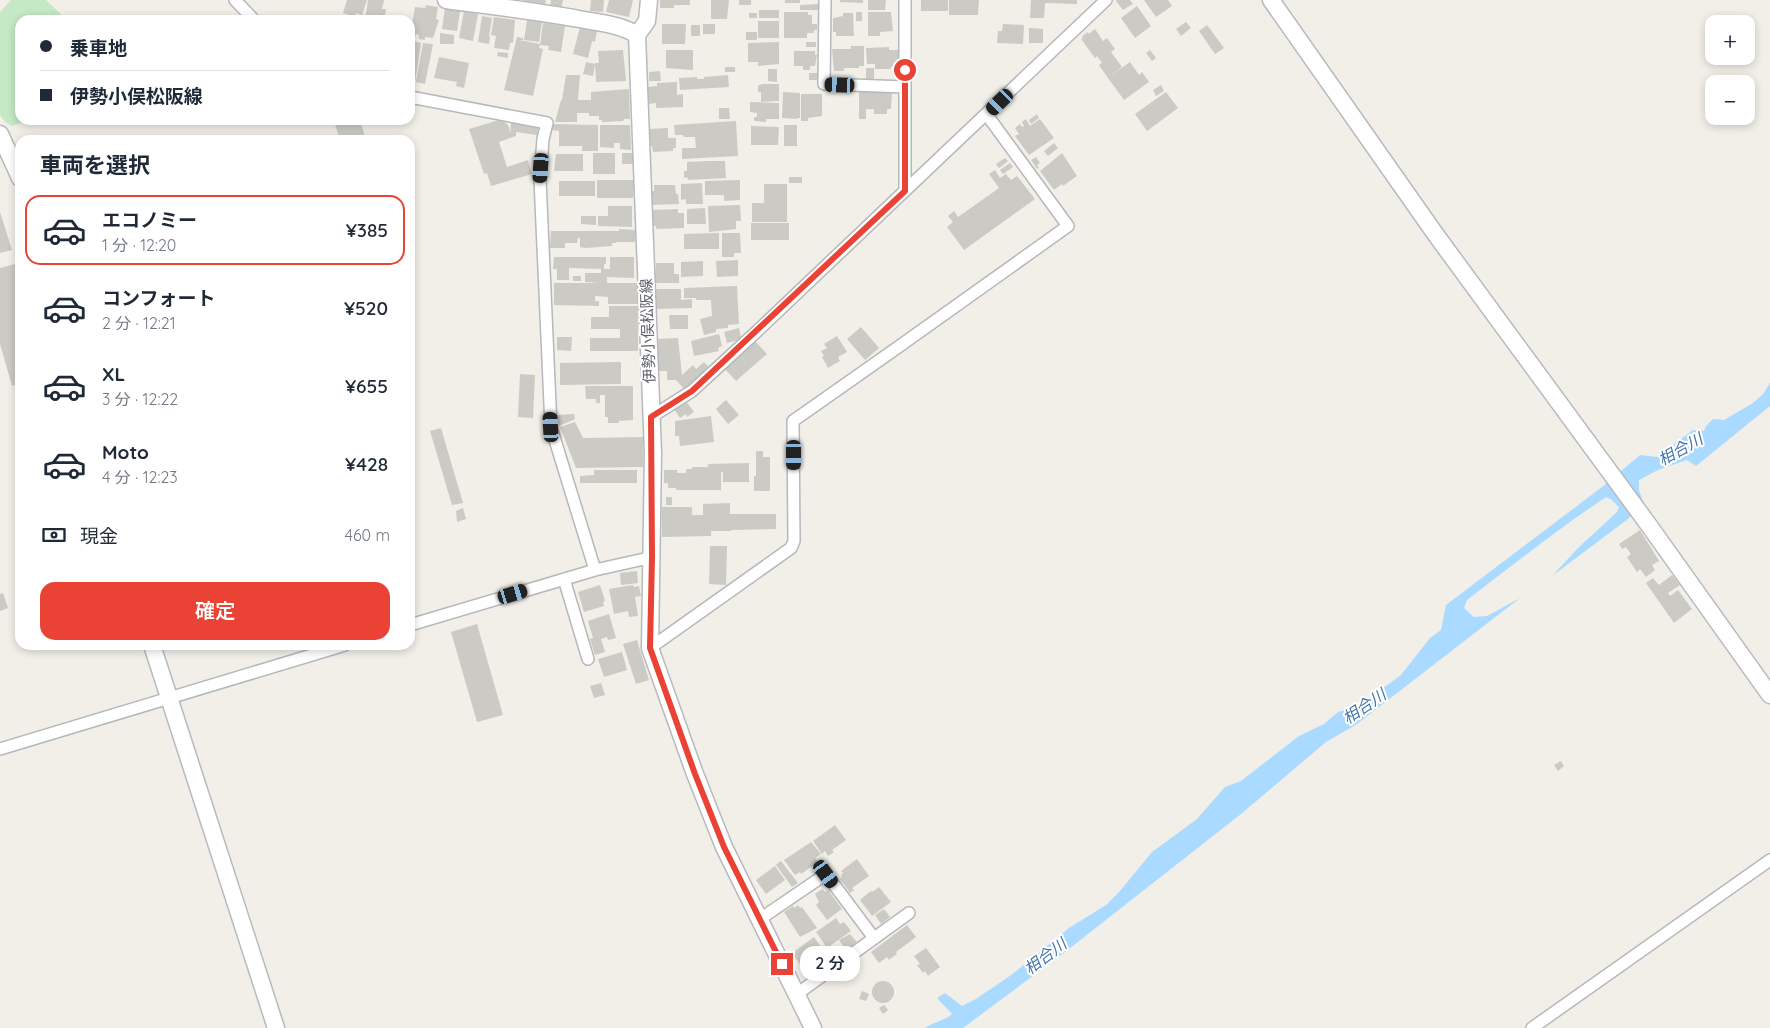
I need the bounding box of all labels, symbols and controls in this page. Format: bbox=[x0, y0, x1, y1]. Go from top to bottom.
map controls bbox=[1705, 15, 1755, 125]
button: + bbox=[1705, 15, 1755, 65]
text: 乗車地 bbox=[70, 36, 127, 60]
route start bbox=[894, 59, 916, 81]
button: − bbox=[1705, 75, 1755, 125]
car bbox=[824, 77, 855, 93]
text: 伊勢小俣松阪線 bbox=[70, 84, 203, 108]
car bbox=[983, 86, 1016, 118]
text: 車両を選択 bbox=[40, 151, 150, 179]
car bbox=[532, 153, 549, 183]
icon: car bbox=[42, 208, 87, 253]
text: エコノミー bbox=[102, 208, 197, 232]
text: ¥385 bbox=[346, 218, 388, 242]
text: 1 分 · 12:20 bbox=[102, 235, 176, 255]
street label: 伊勢小俣松阪線 bbox=[636, 278, 659, 384]
icon: car bbox=[42, 286, 87, 331]
text: コンフォート bbox=[102, 286, 215, 310]
text: ¥520 bbox=[344, 296, 388, 320]
text: 2 分 · 12:21 bbox=[102, 313, 176, 333]
text: XL bbox=[102, 362, 125, 386]
icon: car bbox=[42, 364, 87, 409]
text: ¥655 bbox=[345, 374, 388, 398]
text: 3 分 · 12:22 bbox=[102, 389, 178, 409]
car bbox=[542, 412, 559, 442]
water label: 相合川 bbox=[1654, 428, 1708, 469]
text: Moto bbox=[102, 440, 149, 464]
car bbox=[786, 440, 801, 470]
icon: car bbox=[42, 442, 87, 487]
text: ¥428 bbox=[345, 452, 388, 476]
text: 4 分 · 12:23 bbox=[102, 467, 178, 487]
icon: cash bbox=[40, 521, 68, 549]
text: 現金 bbox=[80, 524, 118, 548]
text: 460 m bbox=[344, 525, 390, 545]
button: 確定 bbox=[40, 582, 390, 640]
car bbox=[496, 582, 529, 606]
water label: 相合川 bbox=[1339, 683, 1391, 728]
car bbox=[811, 857, 840, 891]
water label: 相合川 bbox=[1020, 932, 1072, 978]
callout: 2 分 bbox=[800, 946, 860, 982]
route end bbox=[771, 953, 793, 975]
text: 2 分 bbox=[815, 953, 845, 973]

